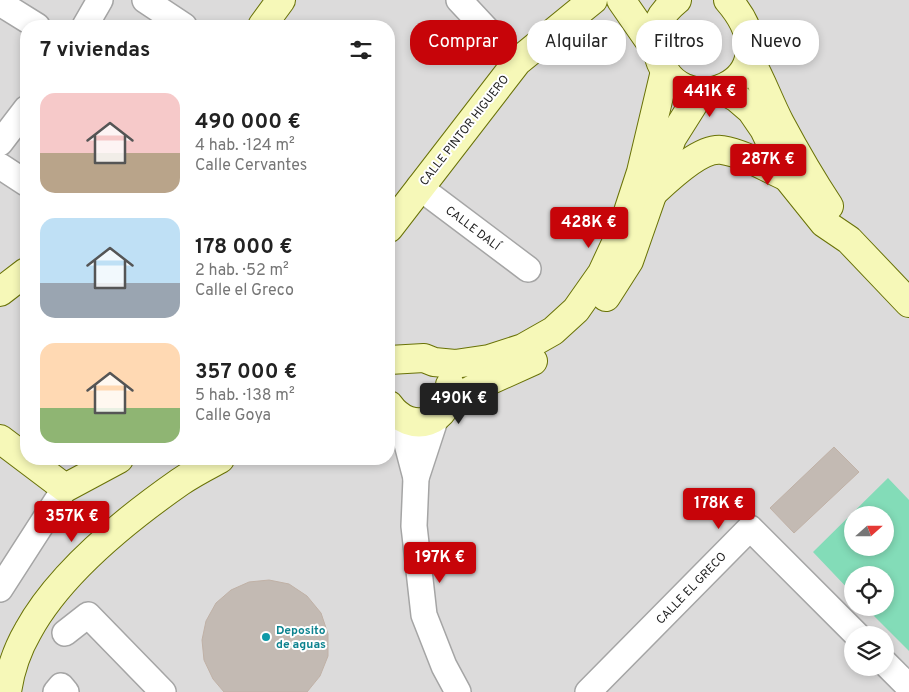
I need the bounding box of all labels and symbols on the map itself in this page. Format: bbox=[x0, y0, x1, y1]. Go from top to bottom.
street label: CALLE PINTOR HIGUERO bbox=[417, 72, 513, 189]
pin: 441K € bbox=[669, 76, 751, 118]
pin: 287K € bbox=[727, 144, 809, 186]
street label: CALLE DALÍ bbox=[442, 203, 504, 256]
pin: 428K € bbox=[548, 206, 630, 249]
pin: 490K € bbox=[418, 382, 500, 425]
pin: 178K € bbox=[678, 488, 760, 530]
pin: 357K € bbox=[31, 500, 113, 543]
north arrow bbox=[844, 506, 894, 556]
pin: 197K € bbox=[399, 542, 481, 584]
street label: CALLE EL GRECO bbox=[653, 549, 730, 628]
place label: Deposito de aguas bbox=[276, 623, 326, 653]
marker: Deposito de aguas bbox=[260, 631, 272, 643]

